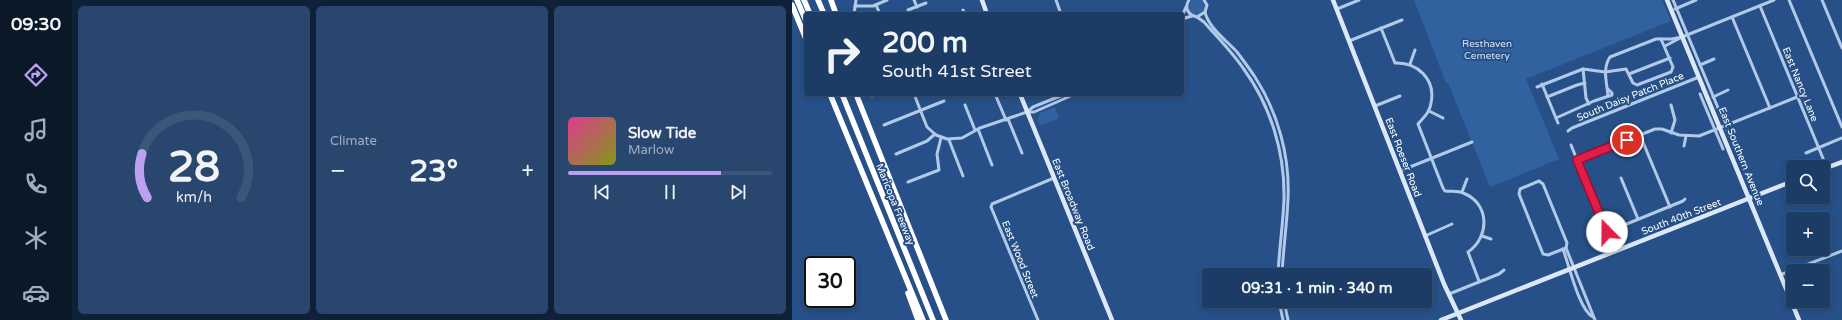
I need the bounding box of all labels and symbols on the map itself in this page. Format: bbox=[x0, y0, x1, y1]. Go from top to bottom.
park label: Resthaven Cemetery bbox=[1462, 38, 1512, 62]
street label: East Nancy Lane bbox=[1780, 45, 1821, 124]
street label: South Daisy Patch Place bbox=[1575, 70, 1686, 124]
street label: East Southern Avenue bbox=[1716, 105, 1766, 208]
street label: East Roeser Road bbox=[1382, 116, 1424, 199]
pin bbox=[1610, 123, 1644, 157]
street label: East Broadway Road bbox=[1049, 157, 1097, 252]
street label: Maricopa Freeway bbox=[873, 162, 917, 248]
street label: South 40th Street bbox=[1640, 196, 1723, 238]
position arrow bbox=[1586, 211, 1628, 253]
street label: East Wood Street bbox=[999, 219, 1041, 300]
speed limit sign: 30 bbox=[804, 256, 856, 308]

